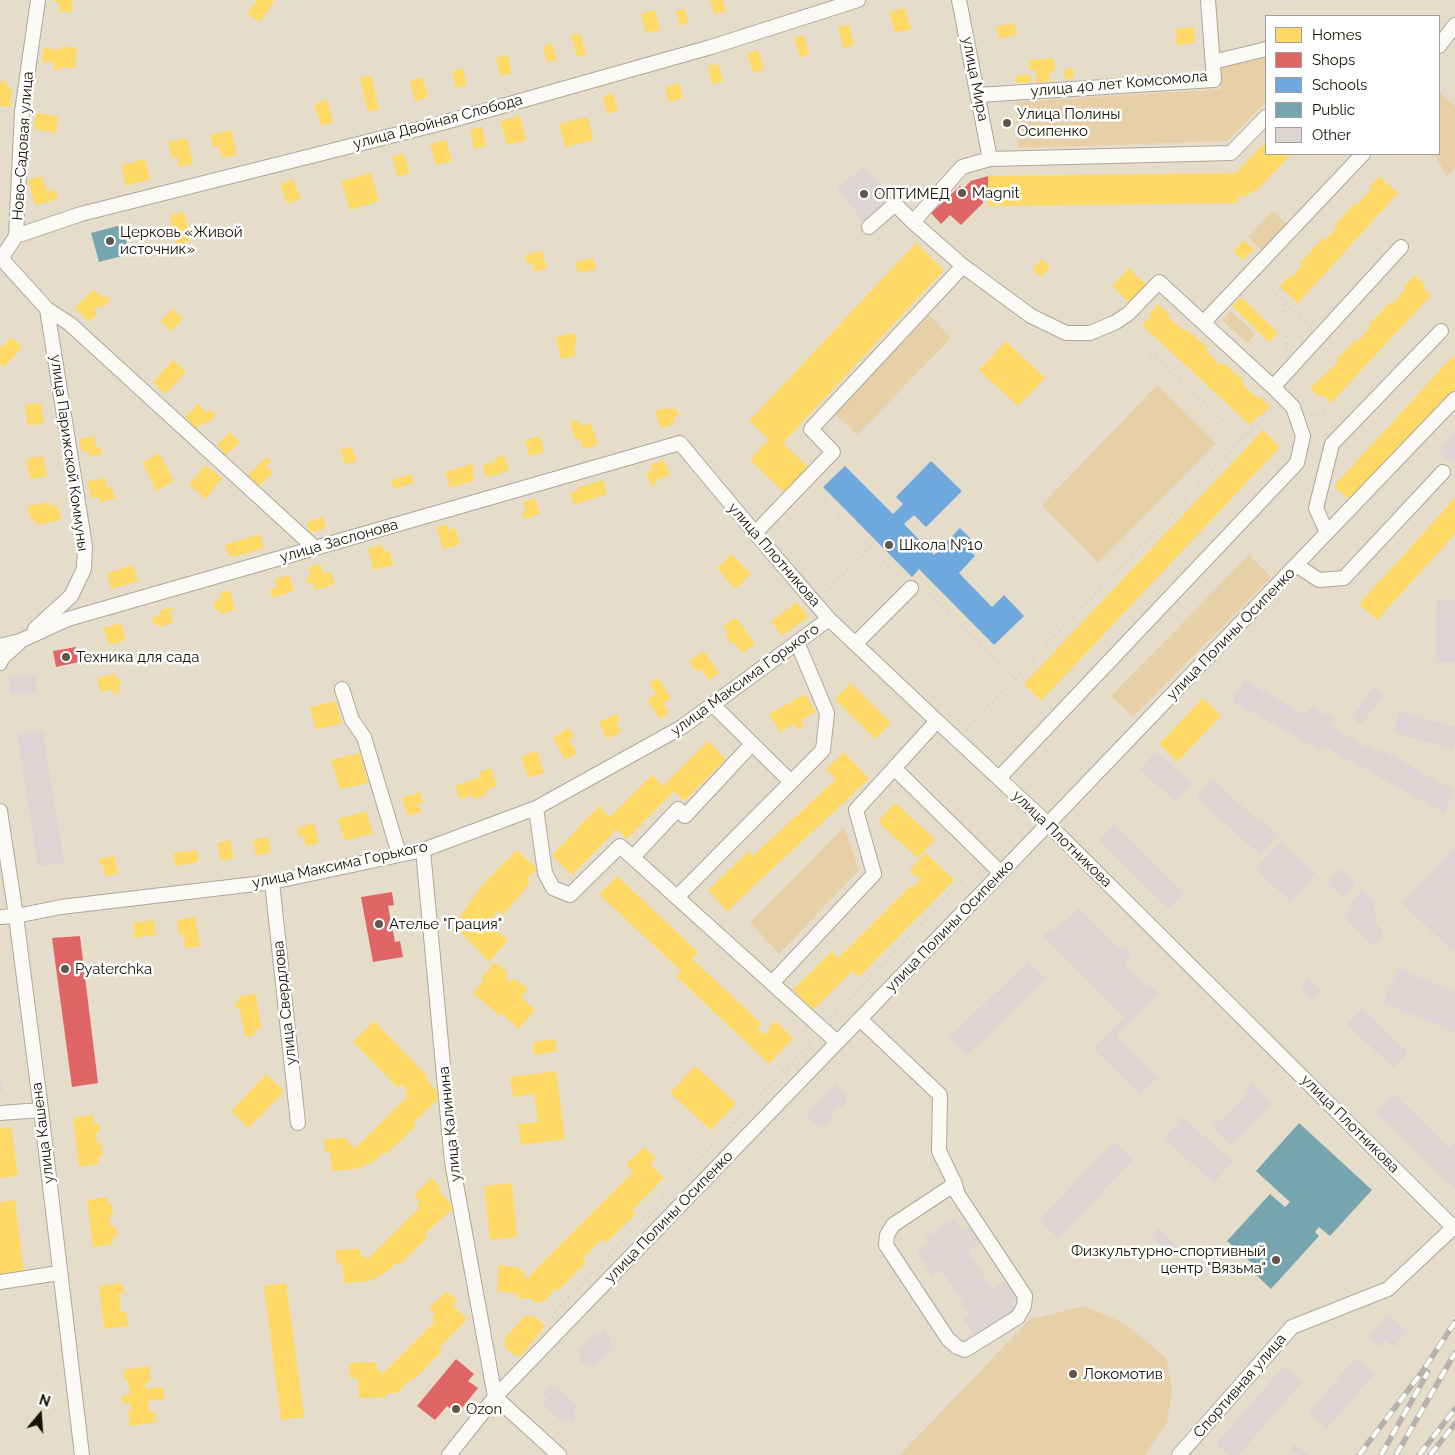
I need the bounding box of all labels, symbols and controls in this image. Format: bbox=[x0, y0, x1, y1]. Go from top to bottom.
legend bbox=[1265, 15, 1440, 155]
text: Homes bbox=[1312, 26, 1362, 44]
street label: улица Мира bbox=[958, 35, 992, 123]
text: Shops bbox=[1312, 51, 1355, 69]
street label: улица 40 лет Комсомола bbox=[1030, 67, 1208, 101]
street label: Ново-Садовая улица bbox=[9, 71, 37, 221]
text: Schools bbox=[1312, 76, 1367, 94]
street label: улица Двойная Слобода bbox=[351, 91, 525, 153]
text: Public bbox=[1312, 101, 1355, 119]
place label: Улица Полины Осипенко bbox=[1017, 105, 1120, 140]
marker: Улица Полины Осипенко bbox=[1001, 117, 1013, 129]
text: Other bbox=[1312, 126, 1351, 144]
place label: Magnit bbox=[972, 184, 1020, 202]
place label: ОПТИМЕД bbox=[874, 185, 950, 203]
marker: Magnit bbox=[956, 187, 968, 199]
marker: ОПТИМЕД bbox=[858, 188, 870, 200]
place label: Церковь «Живой источник» bbox=[120, 223, 243, 258]
marker: Церковь «Живой источник» bbox=[104, 235, 116, 247]
street label: улица Парижской Коммуны bbox=[46, 353, 92, 553]
street label: улица Плотникова bbox=[724, 499, 824, 611]
street label: улица Заслонова bbox=[278, 516, 400, 566]
place label: Школа №10 bbox=[899, 536, 983, 554]
marker: Школа №10 bbox=[883, 539, 895, 551]
street label: улица Полины Осипенко bbox=[1163, 564, 1299, 704]
street label: улица Максима Горького bbox=[667, 620, 823, 740]
place label: Техника для сада bbox=[76, 648, 199, 666]
marker: Техника для сада bbox=[60, 651, 72, 663]
street label: улица Плотникова bbox=[1008, 787, 1116, 891]
street label: улица Максима Горького bbox=[251, 838, 429, 892]
street label: улица Полины Осипенко bbox=[882, 856, 1018, 996]
place label: Ателье "Грация" bbox=[389, 915, 502, 933]
marker: Ателье "Грация" bbox=[373, 918, 385, 930]
street label: улица Свердлова bbox=[270, 940, 300, 1066]
place label: Pyaterchka bbox=[75, 960, 152, 978]
marker: Pyaterchka bbox=[59, 963, 71, 975]
street label: улица Калинина bbox=[435, 1065, 465, 1183]
street label: улица Плотникова bbox=[1297, 1071, 1403, 1177]
street label: улица Кашена bbox=[28, 1081, 58, 1185]
street label: улица Полины Осипенко bbox=[601, 1147, 737, 1287]
place label: Физкультурно-спортивный центр "Вязьма" bbox=[1071, 1242, 1266, 1277]
marker: Физкультурно-спортивный центр "Вязьма" bbox=[1270, 1254, 1282, 1266]
street label: Спортивная улица bbox=[1190, 1330, 1290, 1442]
place label: Локомотив bbox=[1083, 1365, 1163, 1383]
marker: Локомотив bbox=[1067, 1368, 1079, 1380]
north arrow bbox=[15, 1390, 65, 1440]
text: N bbox=[37, 1391, 52, 1410]
place label: Ozon bbox=[466, 1400, 502, 1418]
marker: Ozon bbox=[450, 1403, 462, 1415]

